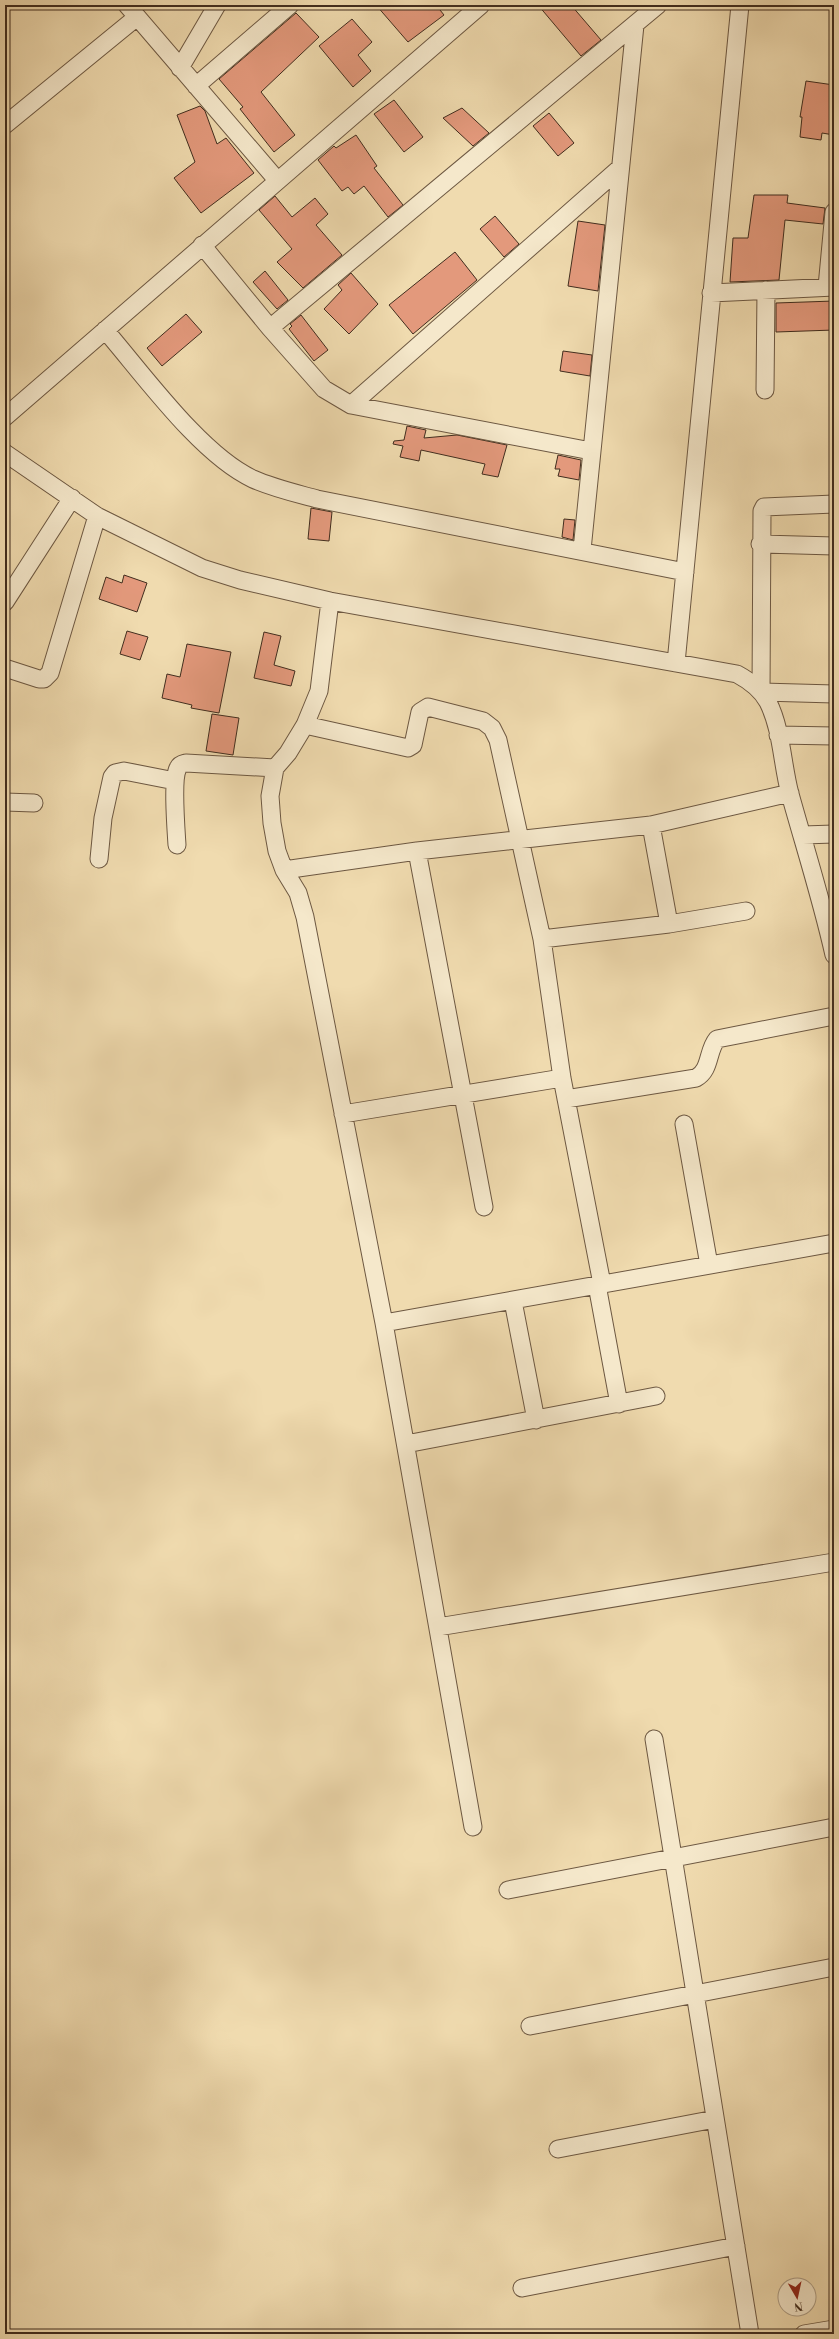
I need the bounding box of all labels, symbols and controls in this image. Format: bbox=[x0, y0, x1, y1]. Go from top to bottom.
north arrow bbox=[777, 2277, 817, 2317]
text: N bbox=[793, 2298, 804, 2314]

